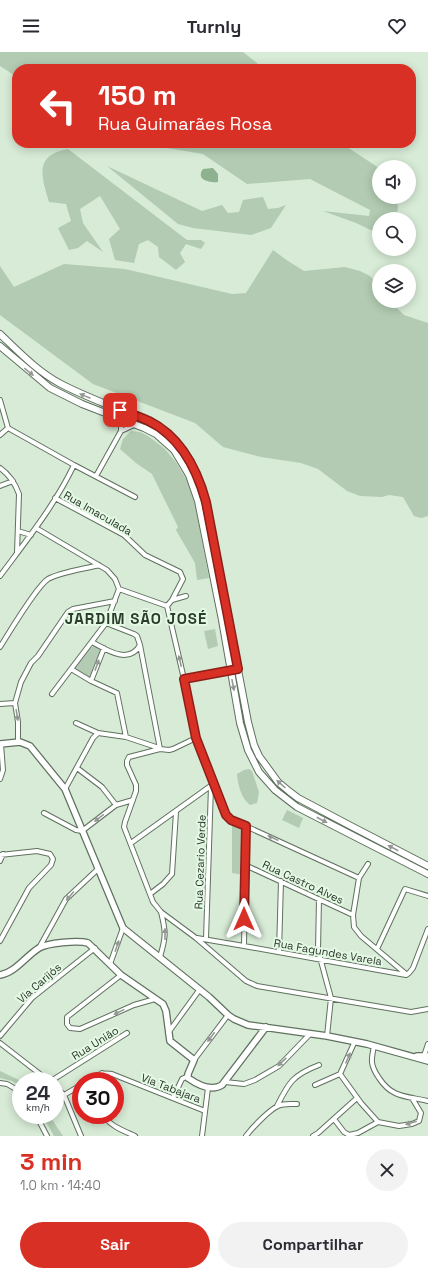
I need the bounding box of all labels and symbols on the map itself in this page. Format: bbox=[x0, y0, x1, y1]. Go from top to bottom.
one-way arrow bbox=[24, 368, 35, 376]
one-way arrow bbox=[79, 392, 91, 398]
pin bbox=[103, 393, 137, 427]
street label: Rua Imaculada bbox=[61, 488, 135, 539]
district label: JARDIM SÃO JOSÉ bbox=[65, 609, 207, 628]
one-way arrow bbox=[177, 655, 183, 667]
one-way arrow bbox=[95, 658, 101, 670]
one-way arrow bbox=[230, 679, 236, 691]
one-way arrow bbox=[14, 709, 20, 721]
one-way arrow bbox=[276, 779, 286, 788]
one-way arrow bbox=[94, 814, 104, 822]
street label: Rua Cezario Verde bbox=[191, 814, 209, 910]
one-way arrow bbox=[316, 817, 328, 823]
one-way arrow bbox=[267, 835, 279, 841]
one-way arrow bbox=[388, 845, 399, 851]
street label: Rua Castro Alves bbox=[260, 857, 346, 907]
one-way arrow bbox=[65, 890, 74, 901]
position arrow bbox=[223, 898, 265, 940]
one-way arrow bbox=[162, 927, 168, 940]
street label: Rua Fagundes Varela bbox=[273, 936, 384, 969]
one-way arrow bbox=[114, 940, 120, 952]
street label: Via Carijós bbox=[14, 960, 64, 1006]
one-way arrow bbox=[113, 1009, 124, 1015]
street label: Rua União bbox=[69, 1023, 121, 1063]
one-way arrow bbox=[207, 1032, 215, 1043]
one-way arrow bbox=[345, 1052, 351, 1064]
one-way arrow bbox=[277, 1057, 288, 1066]
street label: Via Tabajara bbox=[139, 1070, 204, 1106]
speed limit sign: 30 bbox=[72, 1072, 124, 1124]
one-way arrow bbox=[405, 1121, 418, 1127]

